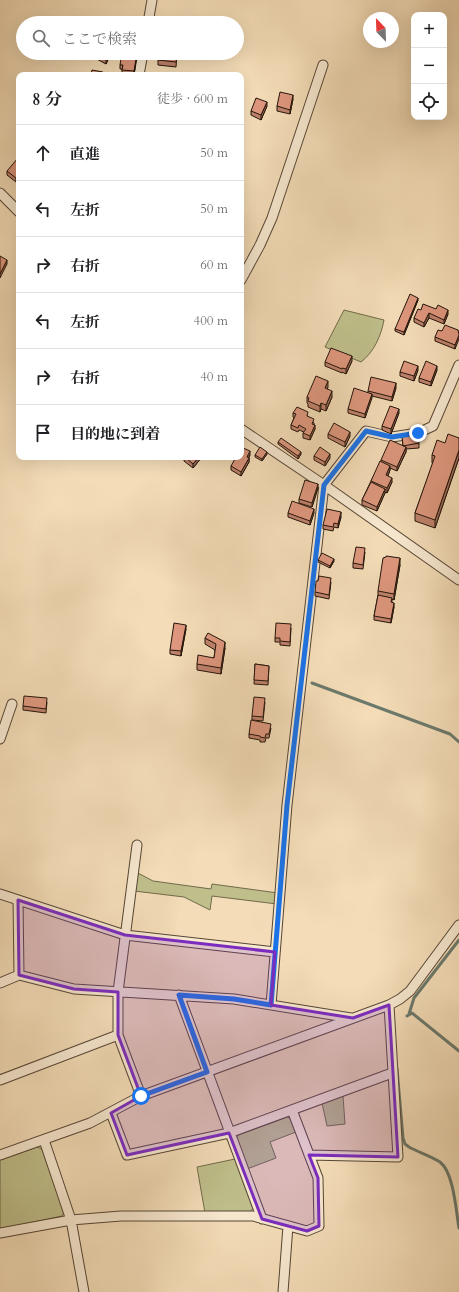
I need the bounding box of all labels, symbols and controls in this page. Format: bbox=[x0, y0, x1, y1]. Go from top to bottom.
north arrow bbox=[363, 12, 399, 48]
map controls bbox=[411, 12, 447, 120]
button: + bbox=[411, 12, 447, 48]
search box bbox=[16, 16, 244, 60]
icon: search bbox=[30, 27, 52, 49]
text: ここで検索 bbox=[62, 29, 137, 49]
button: − bbox=[411, 48, 447, 84]
button: locate bbox=[411, 84, 447, 120]
text: 8 分 bbox=[32, 88, 62, 111]
text: 徒歩 · 600 m bbox=[157, 90, 228, 108]
icon: ahead bbox=[32, 142, 54, 164]
text: 直進 bbox=[70, 144, 100, 164]
text: 50 m bbox=[200, 144, 228, 162]
icon: left bbox=[32, 198, 54, 220]
text: 左折 bbox=[70, 200, 100, 220]
text: 50 m bbox=[200, 200, 228, 218]
icon: right bbox=[32, 254, 54, 276]
text: 右折 bbox=[70, 256, 100, 276]
text: 60 m bbox=[200, 256, 228, 274]
icon: left bbox=[32, 310, 54, 332]
text: 左折 bbox=[70, 312, 100, 332]
text: 400 m bbox=[194, 312, 228, 330]
icon: right bbox=[32, 366, 54, 388]
text: 右折 bbox=[70, 368, 100, 388]
text: 40 m bbox=[200, 368, 228, 386]
icon: arrive bbox=[32, 422, 54, 444]
text: 目的地に到着 bbox=[70, 424, 160, 444]
route end bbox=[409, 424, 427, 442]
route start bbox=[132, 1087, 150, 1105]

